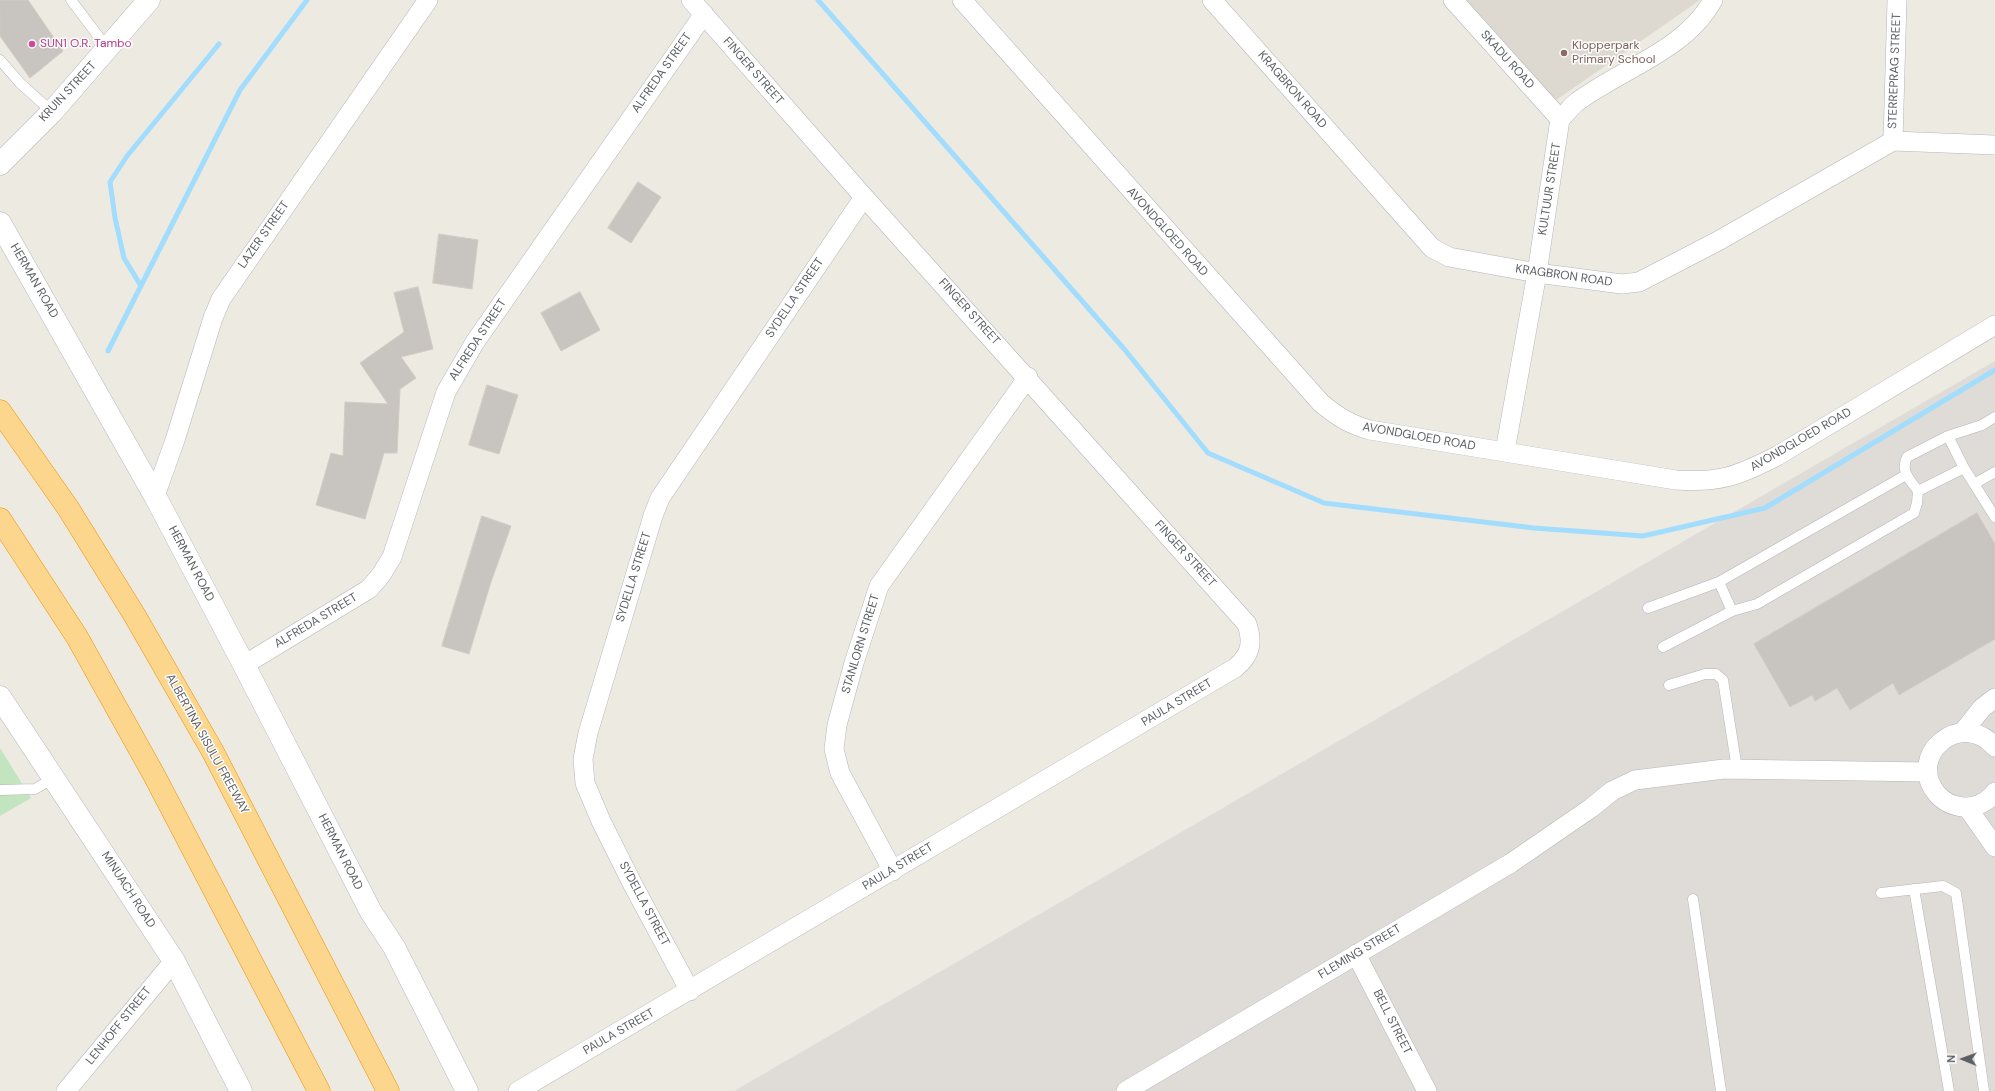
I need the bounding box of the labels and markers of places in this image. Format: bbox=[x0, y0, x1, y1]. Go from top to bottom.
place label: SUN1 O.R. Tambo bbox=[40, 37, 132, 51]
marker: SUN1 O.R. Tambo bbox=[27, 39, 37, 49]
place label: Klopperpark Primary School bbox=[1572, 39, 1655, 67]
marker: Klopperpark Primary School bbox=[1559, 48, 1569, 58]

